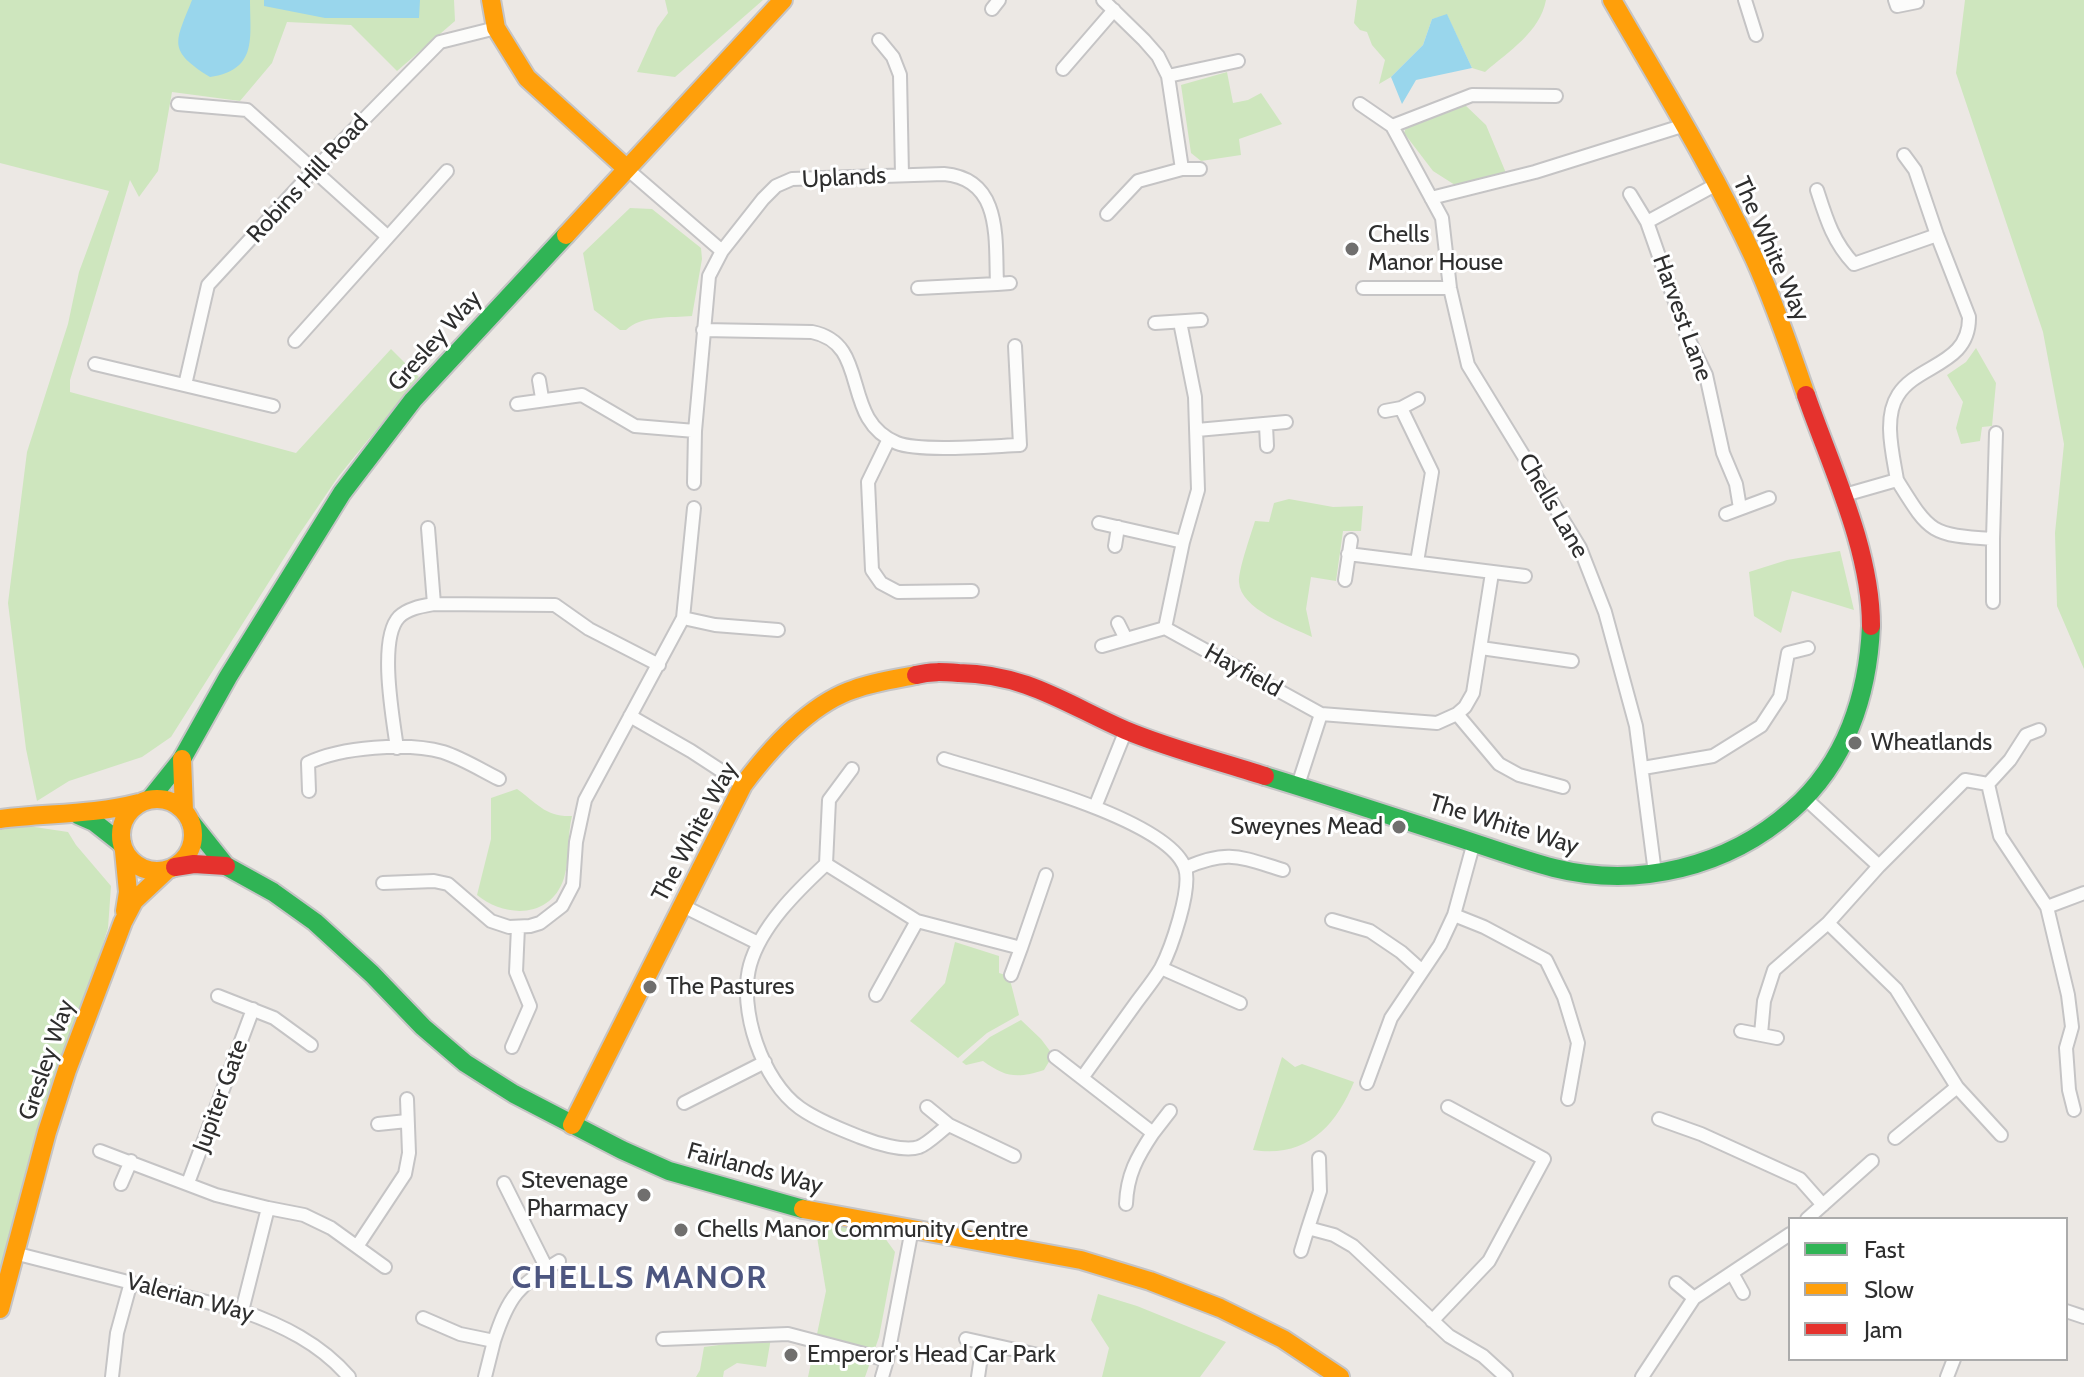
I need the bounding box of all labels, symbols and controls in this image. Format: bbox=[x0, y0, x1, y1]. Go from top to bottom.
street label: Robins Hill Road bbox=[241, 109, 375, 249]
street label: Uplands bbox=[801, 161, 887, 195]
street label: The White Way bbox=[1726, 172, 1816, 326]
place label: Chells Manor House bbox=[1368, 221, 1503, 277]
marker: Chells Manor House bbox=[1343, 240, 1361, 258]
street label: Harvest Lane bbox=[1646, 251, 1718, 385]
street label: Gresley Way bbox=[382, 285, 488, 397]
street label: Chells Lane bbox=[1512, 449, 1594, 563]
street label: Hayfield bbox=[1199, 638, 1287, 704]
place label: Wheatlands bbox=[1871, 729, 1992, 757]
marker: Wheatlands bbox=[1846, 734, 1864, 752]
street label: The White Way bbox=[646, 757, 744, 907]
street label: The White Way bbox=[1426, 789, 1582, 861]
place label: Sweynes Mead bbox=[1230, 813, 1383, 841]
marker: Sweynes Mead bbox=[1390, 818, 1408, 836]
place label: The Pastures bbox=[666, 973, 794, 1001]
marker: The Pastures bbox=[641, 978, 659, 996]
street label: Gresley Way bbox=[13, 996, 81, 1124]
street label: Jupiter Gate bbox=[187, 1036, 255, 1156]
street label: Fairlands Way bbox=[684, 1137, 826, 1201]
place label: Stevenage Pharmacy bbox=[521, 1167, 628, 1223]
marker: Stevenage Pharmacy bbox=[635, 1186, 653, 1204]
place label: Chells Manor Community Centre bbox=[697, 1216, 1028, 1244]
legend bbox=[1788, 1217, 2068, 1361]
marker: Chells Manor Community Centre bbox=[672, 1221, 690, 1239]
text: Fast bbox=[1864, 1235, 1905, 1264]
district label: CHELLS MANOR bbox=[512, 1260, 768, 1298]
street label: Valerian Way bbox=[123, 1267, 257, 1329]
text: Slow bbox=[1864, 1275, 1914, 1304]
text: Jam bbox=[1864, 1315, 1902, 1344]
place label: Emperor's Head Car Park bbox=[807, 1341, 1056, 1369]
marker: Emperor's Head Car Park bbox=[782, 1346, 800, 1364]

